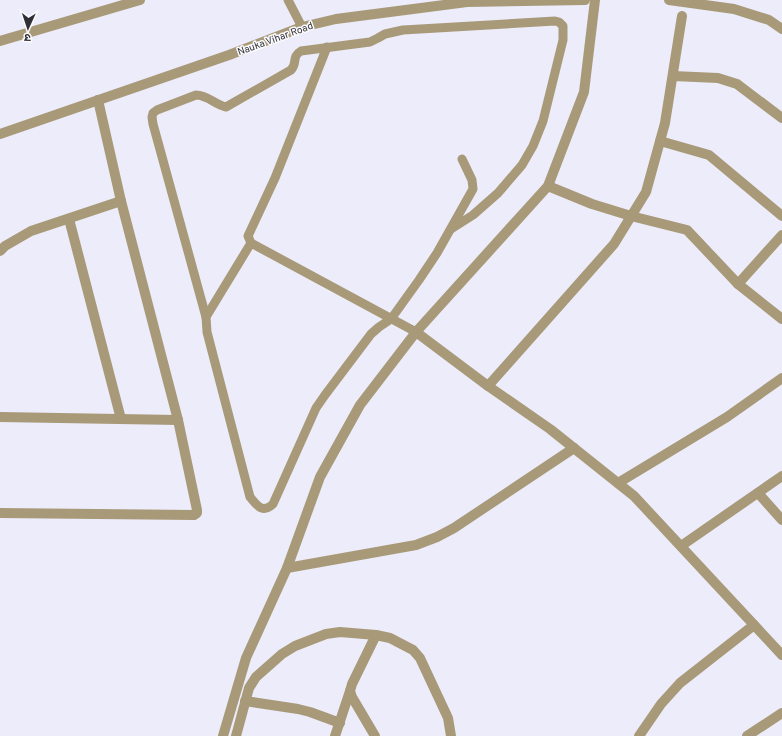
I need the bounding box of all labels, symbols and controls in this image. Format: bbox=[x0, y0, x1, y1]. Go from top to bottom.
north arrow bbox=[8, 8, 48, 48]
street label: Nauka Vihar Road bbox=[236, 20, 315, 59]
text: उ bbox=[23, 30, 31, 44]

